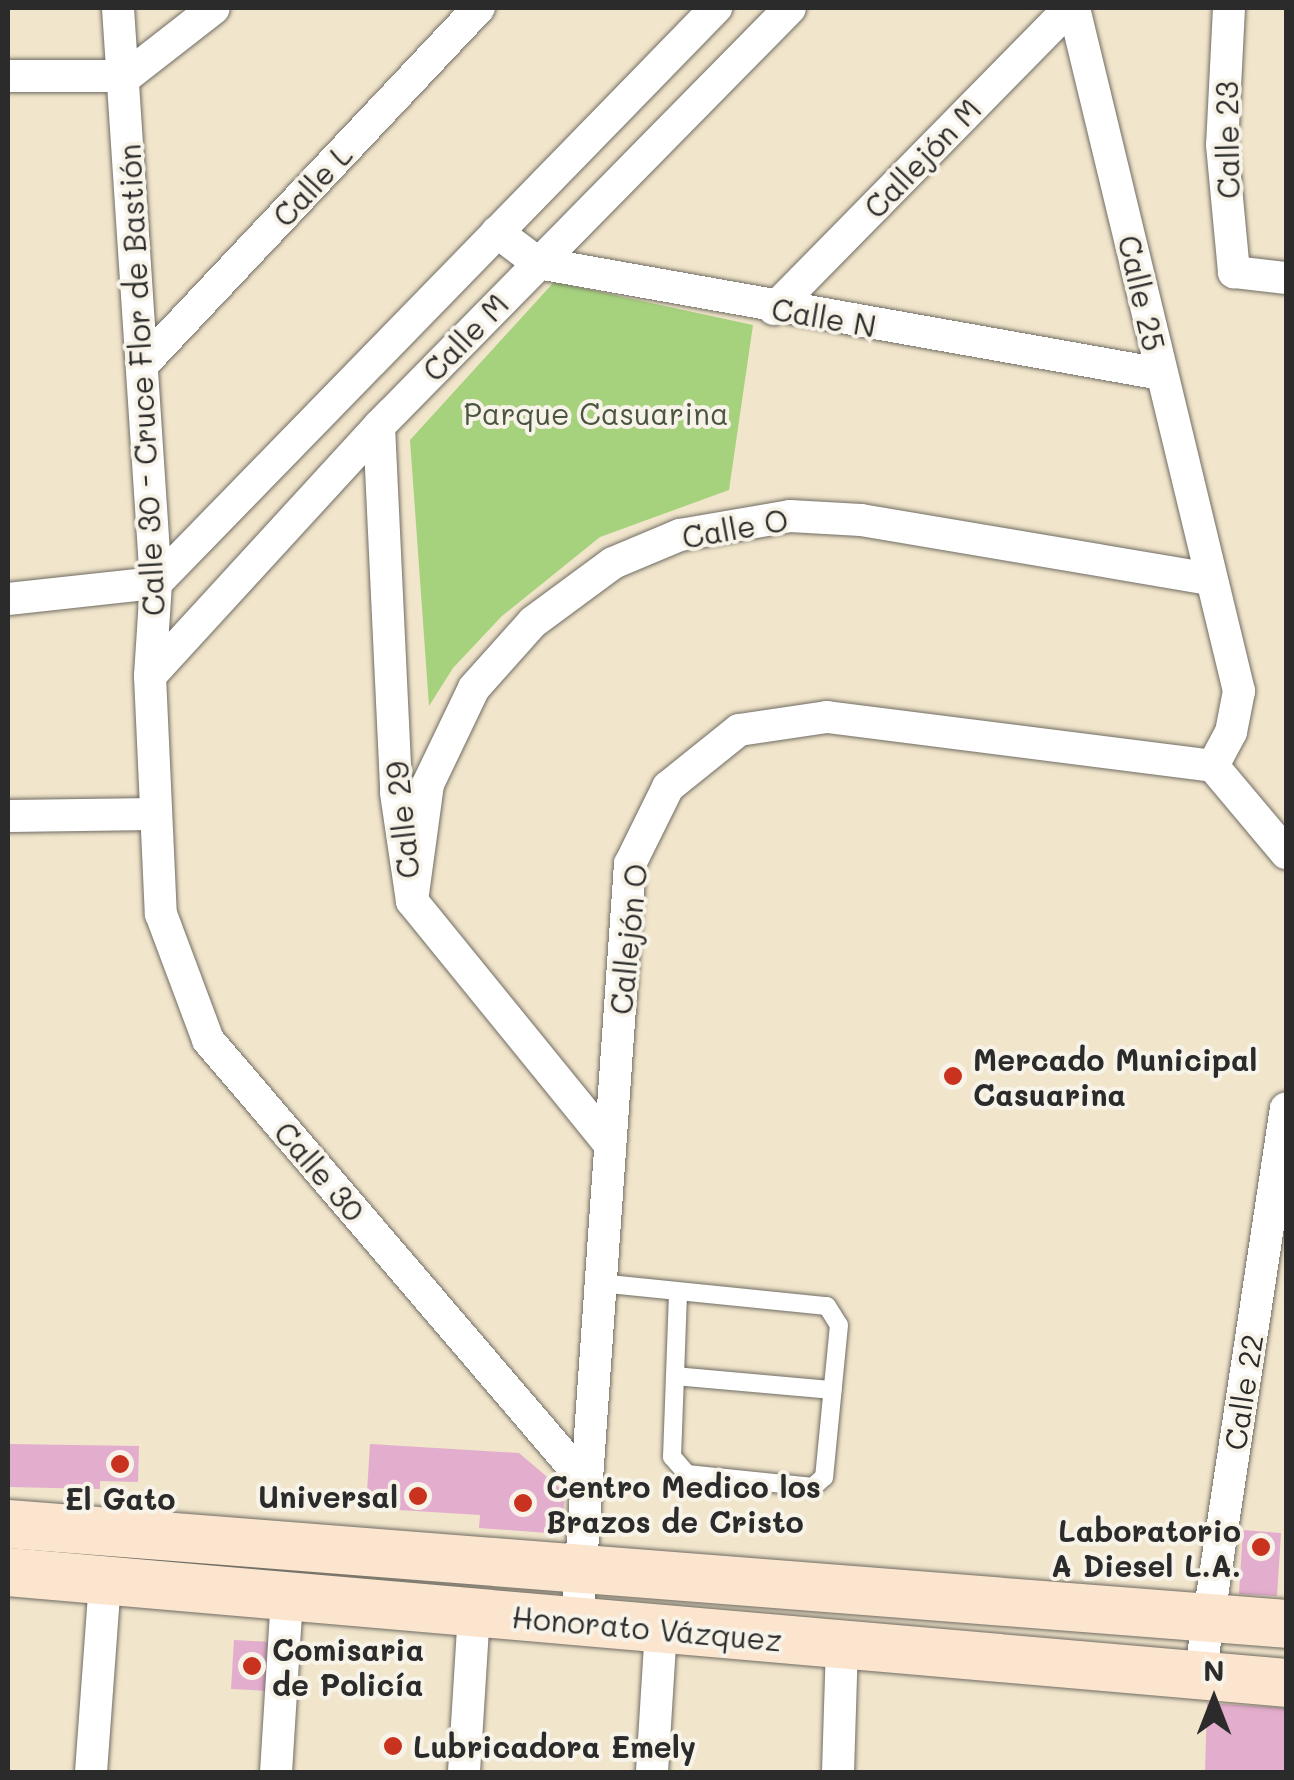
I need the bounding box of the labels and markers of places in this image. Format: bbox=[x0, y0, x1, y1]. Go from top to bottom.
place label: Mercado Municipal Casuarina bbox=[973, 1041, 1257, 1112]
marker: Mercado Municipal Casuarina bbox=[942, 1065, 964, 1087]
marker: El Gato bbox=[109, 1453, 131, 1475]
place label: Centro Medico los Brazos de Cristo bbox=[546, 1468, 821, 1538]
place label: Universal bbox=[258, 1478, 398, 1514]
place label: El Gato bbox=[64, 1480, 176, 1516]
marker: Universal bbox=[407, 1485, 429, 1507]
marker: Centro Medico los Brazos de Cristo bbox=[510, 1490, 536, 1516]
place label: Laboratorio A Diesel L.A. bbox=[1051, 1512, 1241, 1582]
marker: Laboratorio A Diesel L.A. bbox=[1250, 1536, 1272, 1558]
place label: Comisaria de Policía bbox=[272, 1631, 424, 1702]
marker: Comisaria de Policía bbox=[241, 1655, 263, 1677]
place label: Lubricadora Emely bbox=[413, 1728, 696, 1764]
marker: Lubricadora Emely bbox=[382, 1735, 404, 1757]

